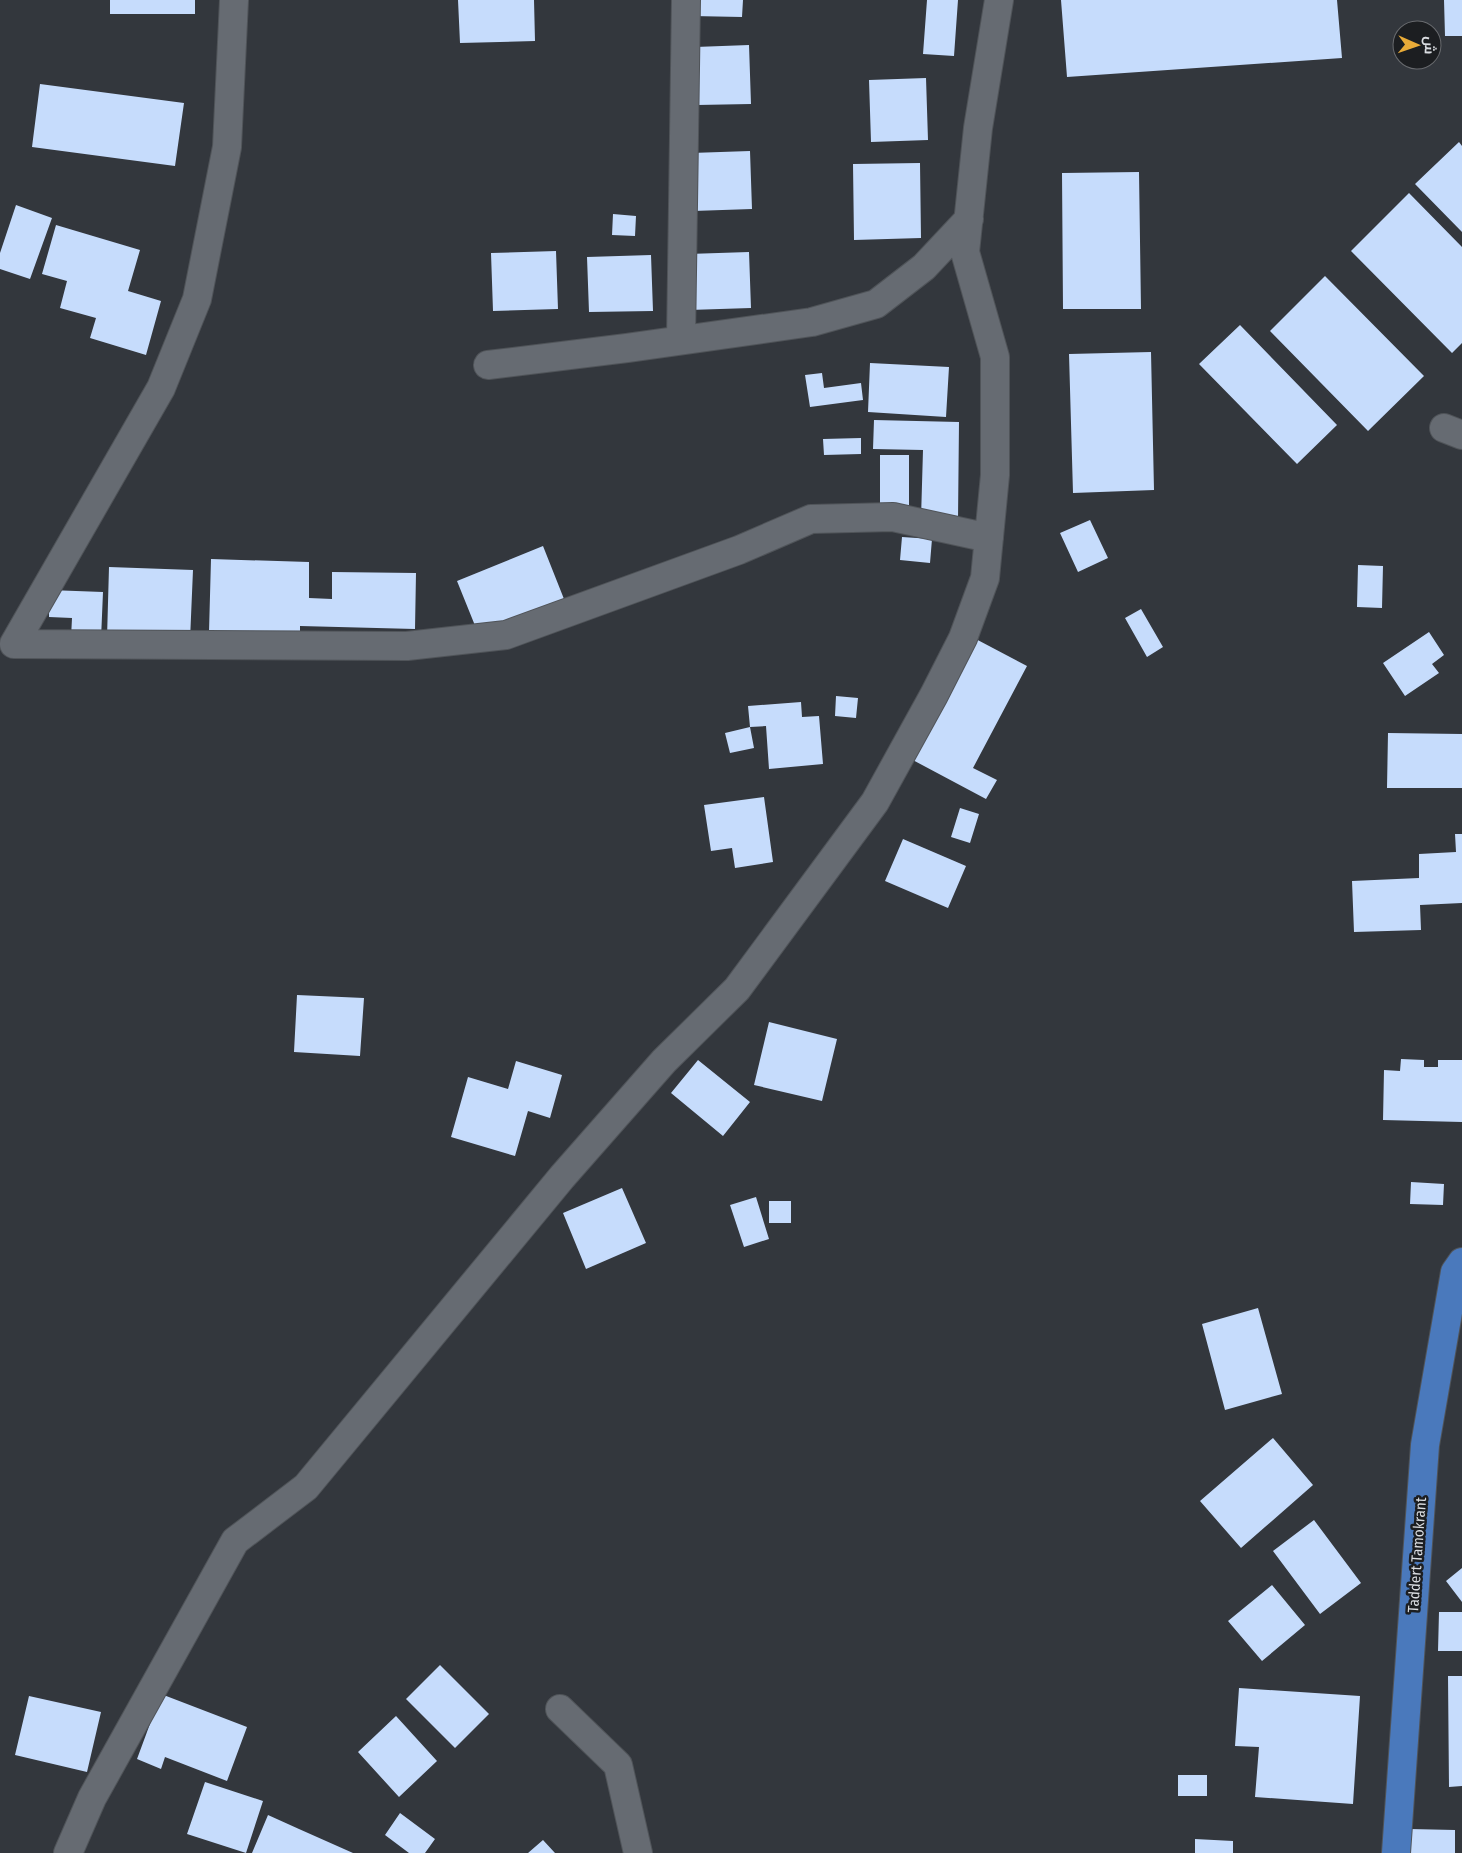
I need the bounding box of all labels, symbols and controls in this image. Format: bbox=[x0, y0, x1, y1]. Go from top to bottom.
north arrow bbox=[1392, 20, 1442, 70]
text: ش bbox=[1421, 36, 1438, 55]
street label: Taddert Tamokrant bbox=[1404, 1497, 1430, 1613]

